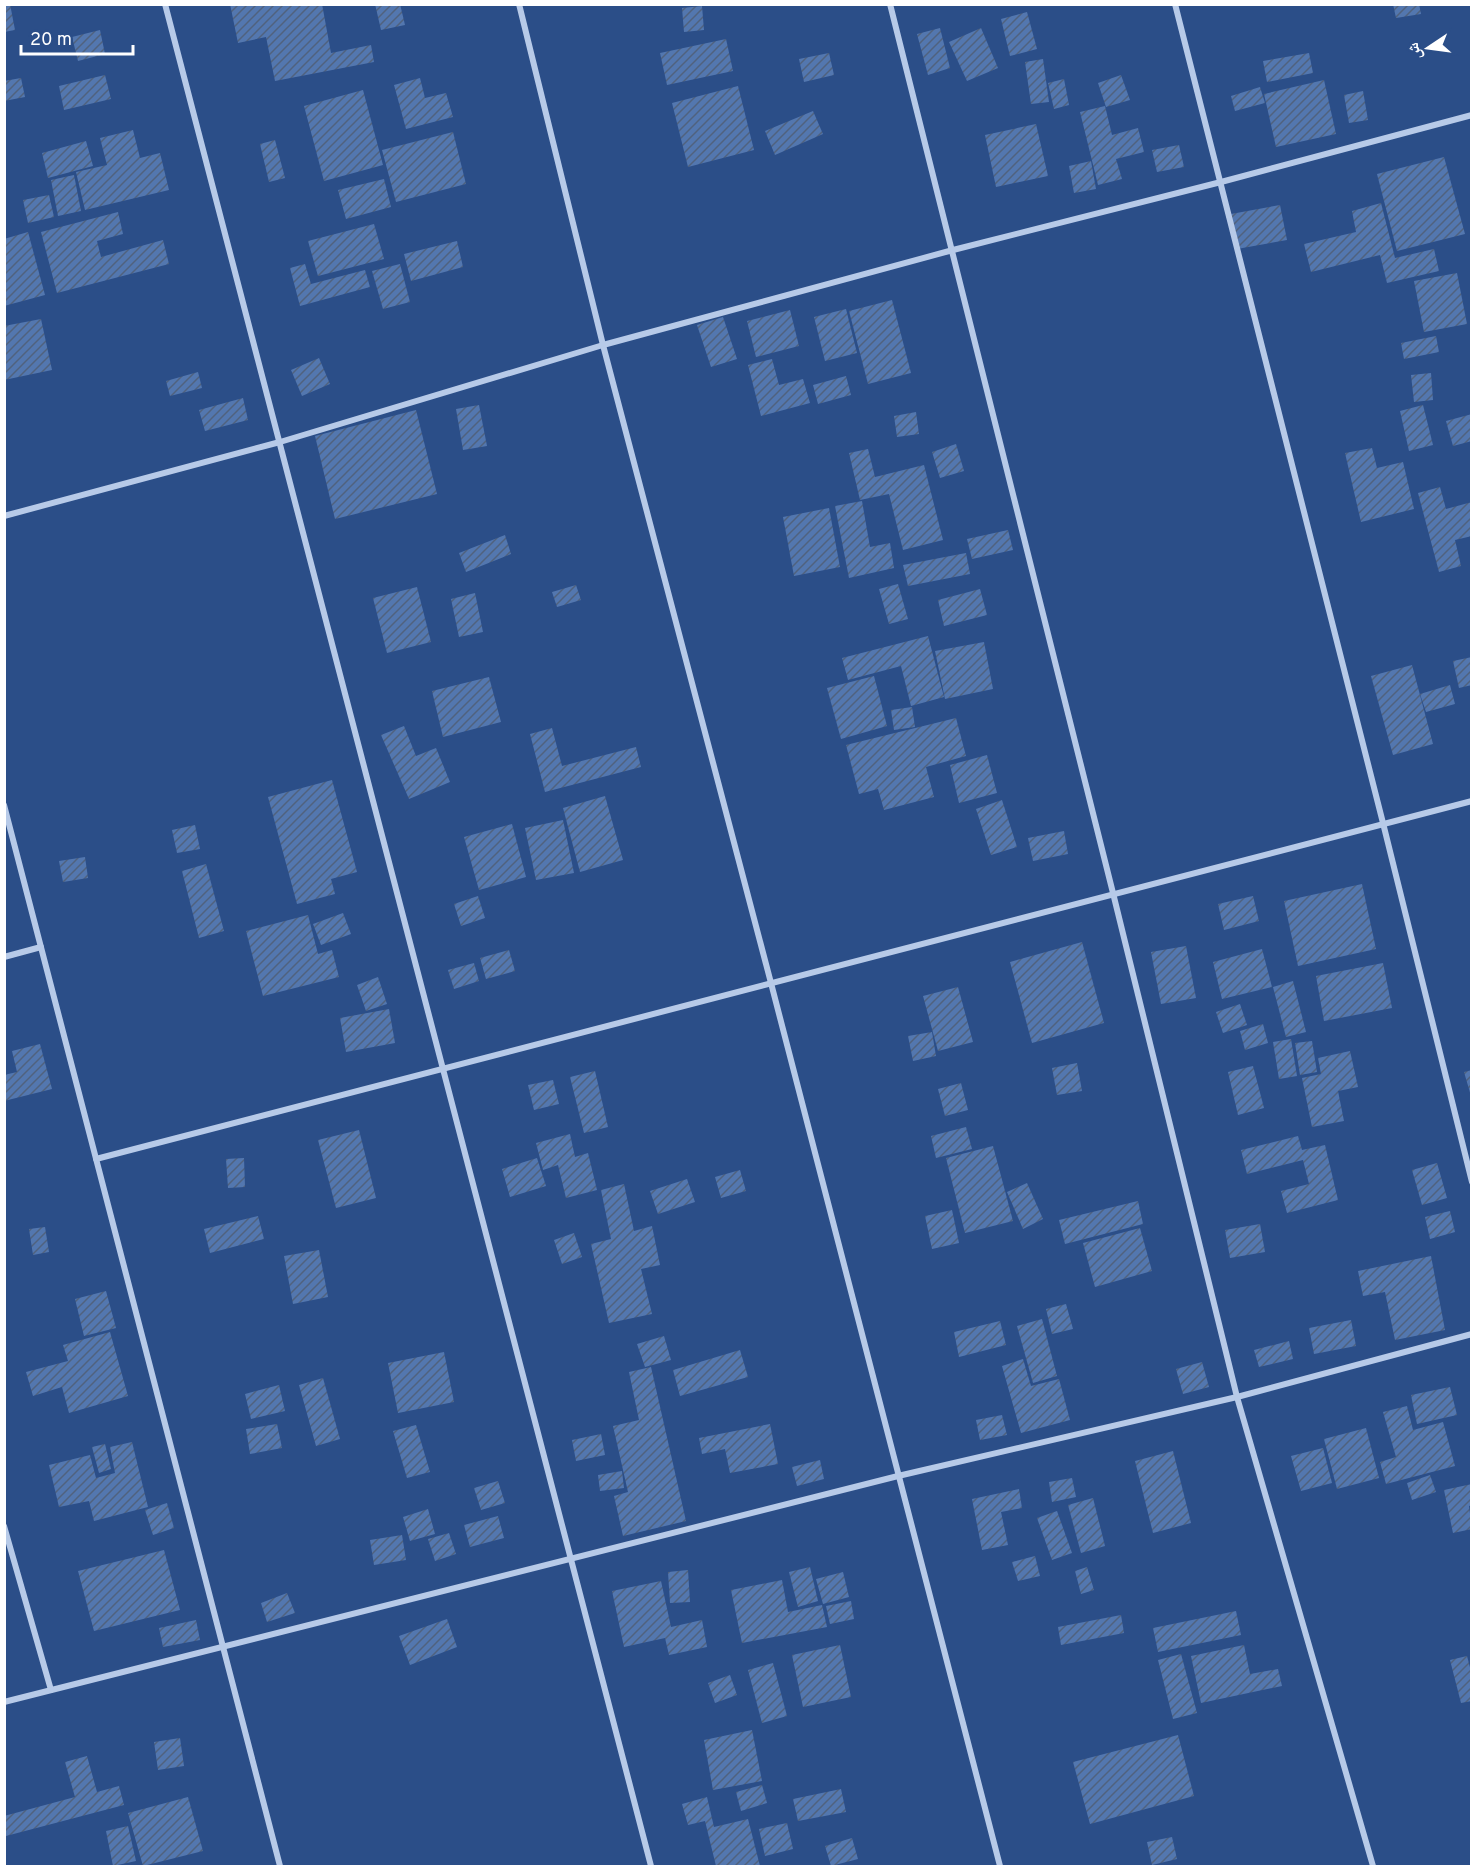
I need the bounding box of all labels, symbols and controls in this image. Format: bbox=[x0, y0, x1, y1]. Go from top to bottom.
scale bar bbox=[21, 18, 134, 56]
north arrow bbox=[1398, 18, 1458, 78]
text: 20 m bbox=[30, 29, 72, 52]
text: ش bbox=[1404, 40, 1427, 61]

